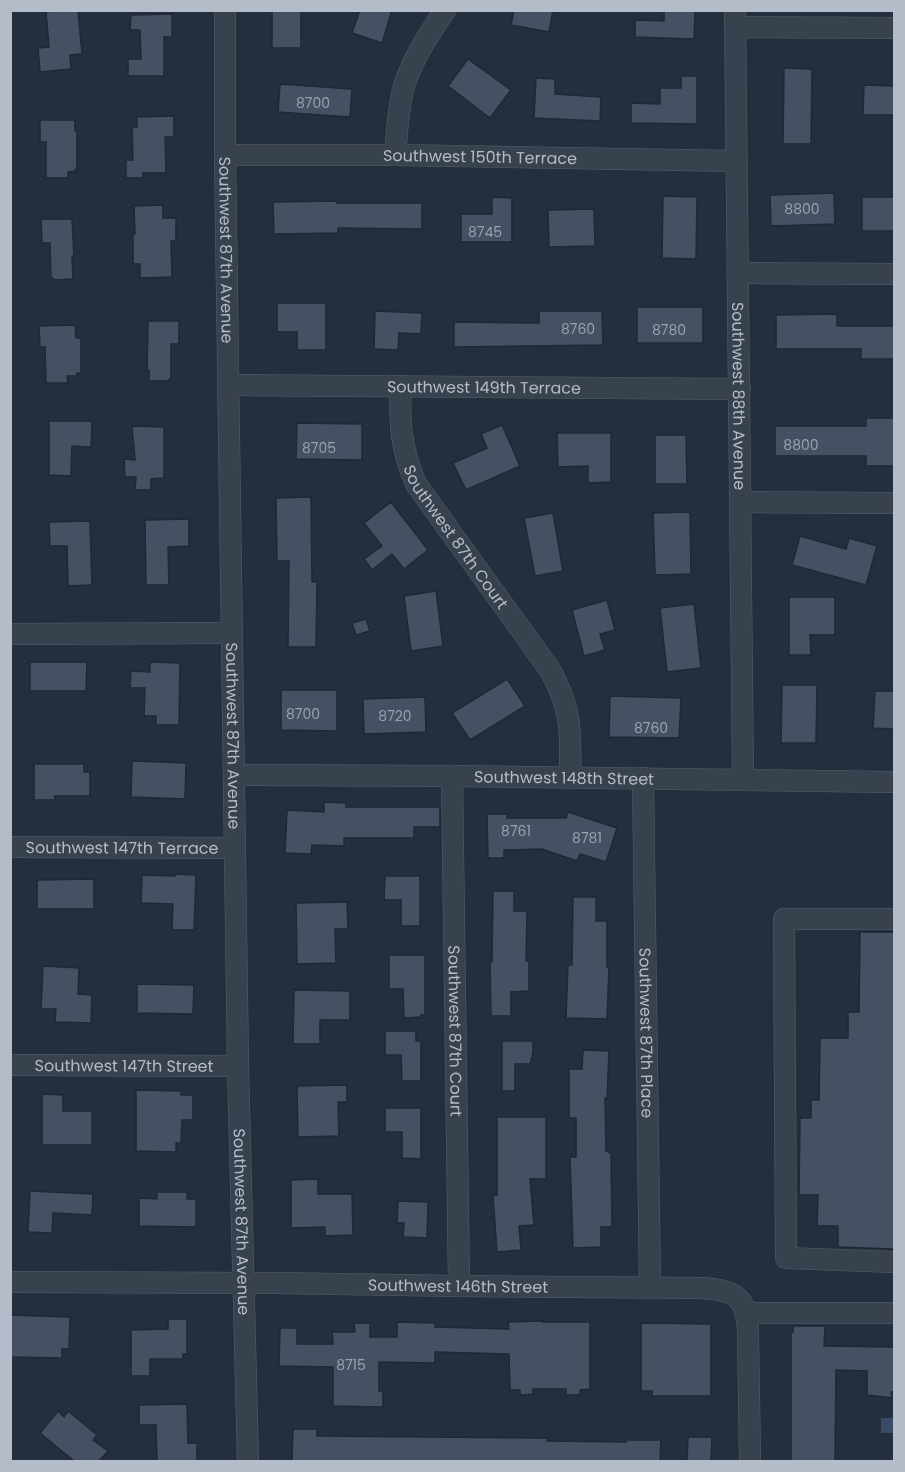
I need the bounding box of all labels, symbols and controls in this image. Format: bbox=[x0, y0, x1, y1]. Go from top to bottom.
house number: 8700 bbox=[296, 93, 330, 113]
street label: Southwest 150th Terrace bbox=[383, 143, 577, 170]
street label: Southwest 87th Avenue bbox=[214, 156, 239, 344]
house number: 8800 bbox=[784, 199, 820, 219]
house number: 8745 bbox=[468, 222, 502, 242]
street label: Southwest 88th Avenue bbox=[727, 302, 751, 490]
house number: 8760 bbox=[561, 319, 595, 339]
house number: 8780 bbox=[652, 320, 686, 340]
street label: Southwest 149th Terrace bbox=[387, 375, 581, 399]
house number: 8800 bbox=[783, 435, 819, 455]
house number: 8705 bbox=[302, 438, 336, 458]
street label: Southwest 87th Court bbox=[398, 462, 514, 614]
street label: Southwest 87th Avenue bbox=[220, 642, 246, 830]
house number: 8700 bbox=[286, 704, 320, 724]
house number: 8720 bbox=[378, 706, 412, 726]
house number: 8760 bbox=[634, 718, 668, 738]
street label: Southwest 148th Street bbox=[474, 765, 654, 790]
house number: 8761 bbox=[501, 821, 531, 841]
house number: 8781 bbox=[572, 828, 602, 848]
street label: Southwest 147th Terrace bbox=[26, 836, 219, 859]
street label: Southwest 87th Court bbox=[443, 945, 468, 1117]
street label: Southwest 87th Place bbox=[634, 948, 659, 1118]
street label: Southwest 147th Street bbox=[35, 1054, 214, 1077]
street label: Southwest 87th Avenue bbox=[228, 1128, 256, 1316]
street label: Southwest 146th Street bbox=[368, 1273, 548, 1298]
house number: 8715 bbox=[336, 1355, 366, 1375]

